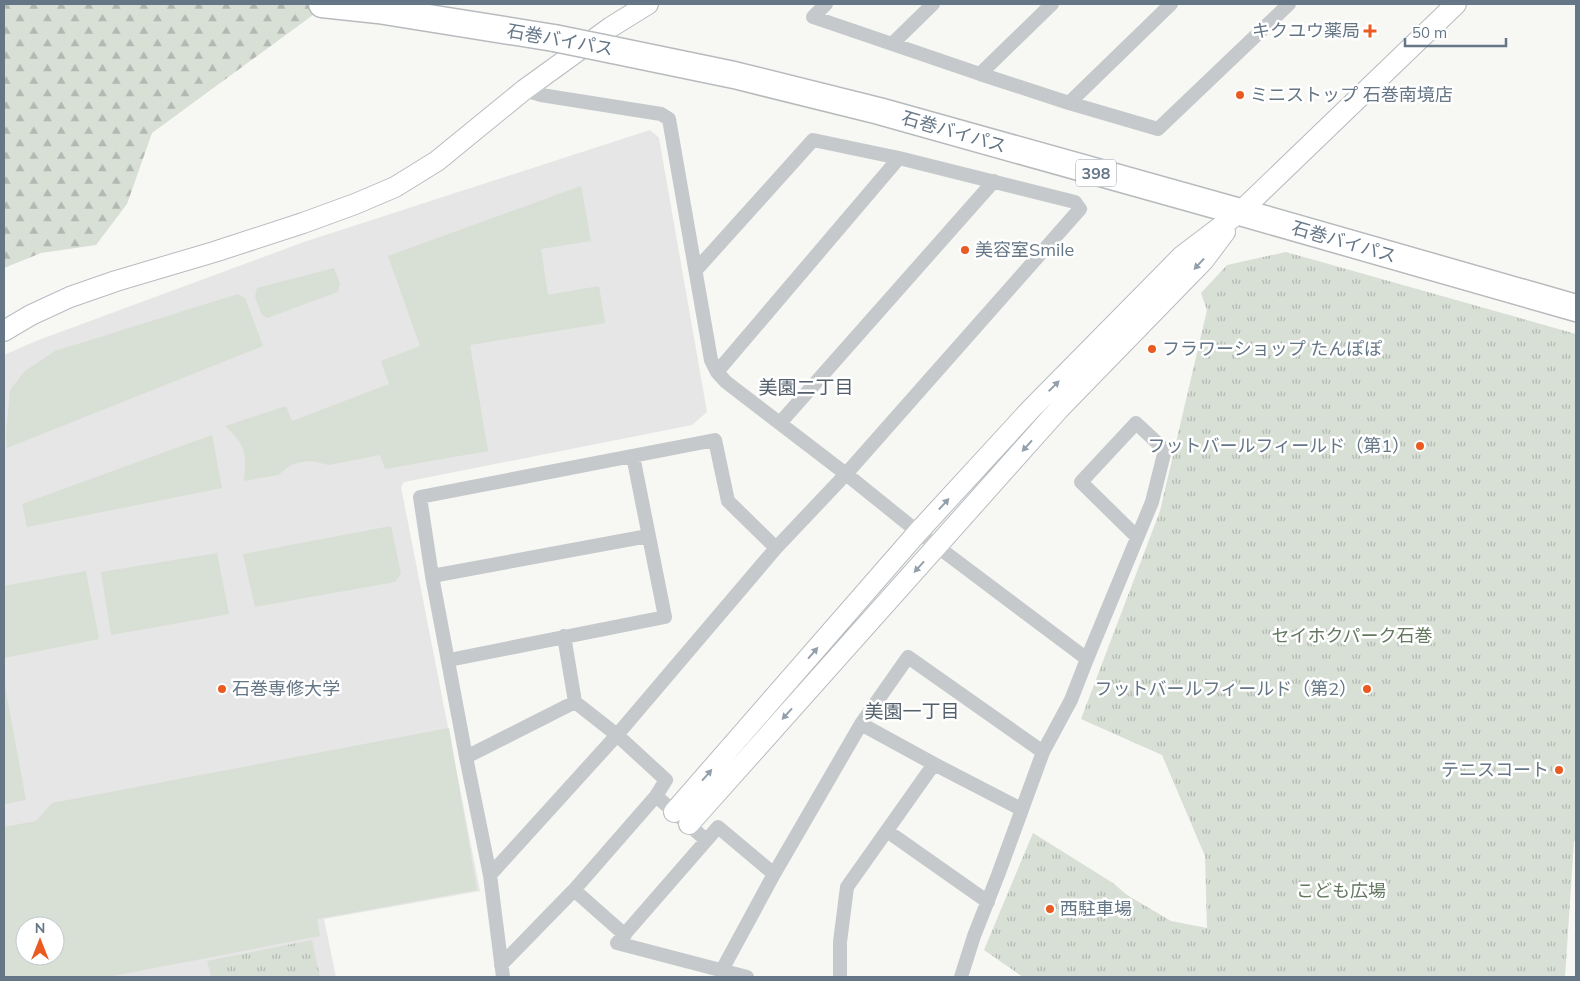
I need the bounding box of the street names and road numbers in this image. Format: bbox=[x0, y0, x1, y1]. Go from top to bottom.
street label: 石巻バイパス bbox=[505, 19, 615, 60]
street label: 石巻バイパス bbox=[899, 106, 1009, 157]
road number: 398 bbox=[1076, 160, 1116, 187]
street label: 石巻バイパス bbox=[1289, 216, 1399, 267]

